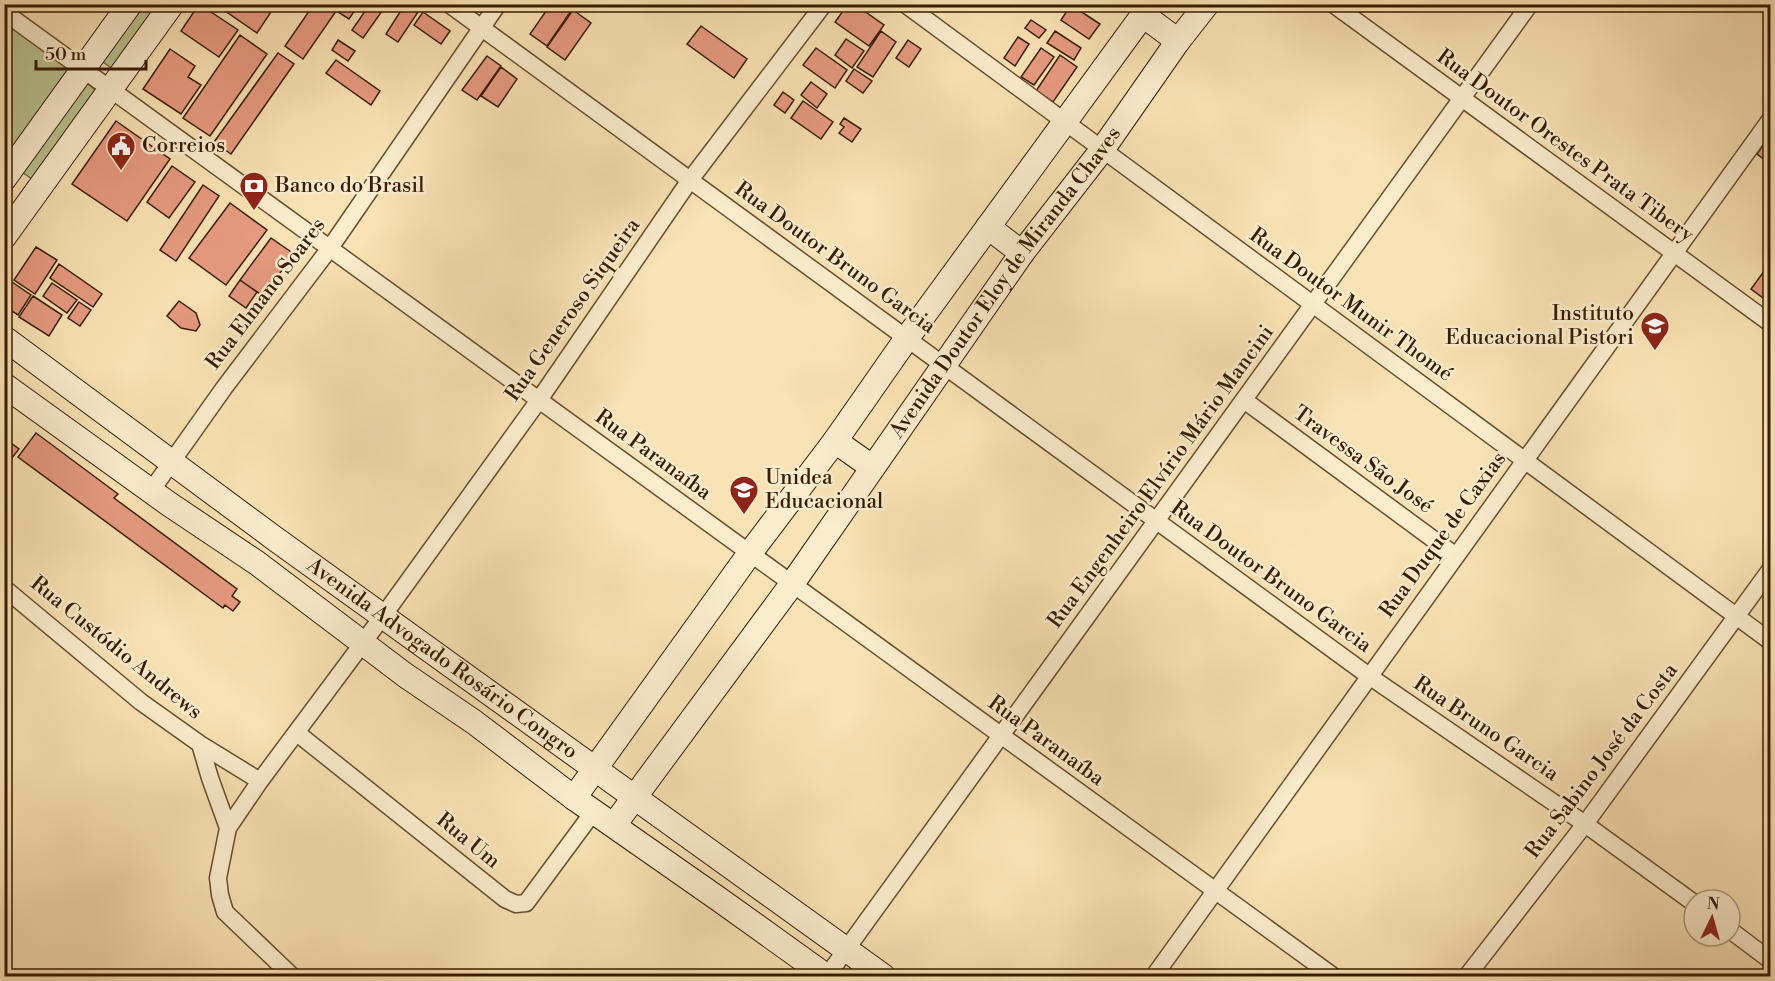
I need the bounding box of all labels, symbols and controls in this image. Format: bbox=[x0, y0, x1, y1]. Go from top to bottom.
scale bar bbox=[36, 33, 146, 71]
text: 50 m bbox=[45, 43, 87, 66]
street label: Rua Doutor Orestes Prata Tibery bbox=[1431, 44, 1699, 249]
street label: Avenida Doutor Eloy de Miranda Chaves bbox=[884, 122, 1127, 444]
public building icon: Correios bbox=[105, 130, 137, 172]
place label: Correios bbox=[142, 133, 225, 159]
bank icon: Banco do Brasil bbox=[238, 170, 270, 212]
place label: Banco do Brasil bbox=[274, 173, 424, 199]
street label: Rua Doutor Bruno Garcia bbox=[729, 176, 941, 340]
street label: Rua Elmano Soares bbox=[201, 213, 331, 375]
street label: Rua Generoso Siqueira bbox=[500, 213, 646, 407]
street label: Rua Doutor Munir Thomé bbox=[1244, 222, 1458, 388]
place label: Instituto Educacional Pistori bbox=[1445, 301, 1634, 351]
school or university icon: Instituto Educacional Pistori bbox=[1639, 310, 1671, 352]
street label: Rua Engenheiro Elvírio Mário Mancini bbox=[1042, 320, 1280, 634]
street label: Travessa São José bbox=[1288, 400, 1438, 520]
street label: Rua Paranaíba bbox=[590, 404, 717, 506]
street label: Rua Duque de Caxias bbox=[1374, 447, 1512, 623]
place label: Unidea Educacional bbox=[765, 465, 883, 515]
school or university icon: Unidea Educacional bbox=[728, 474, 760, 516]
street label: Rua Doutor Bruno Garcia bbox=[1165, 495, 1377, 659]
street label: Avenida Advogado Rosário Congro bbox=[301, 552, 583, 765]
street label: Rua Custódio Andrews bbox=[25, 571, 207, 725]
street label: Rua Sabino José da Costa bbox=[1520, 658, 1684, 864]
street label: Rua Bruno Garcia bbox=[1408, 671, 1564, 787]
street label: Rua Paranaíba bbox=[983, 690, 1110, 792]
street label: Rua Um bbox=[431, 807, 505, 875]
north arrow bbox=[1682, 888, 1742, 948]
text: N bbox=[1706, 894, 1721, 915]

